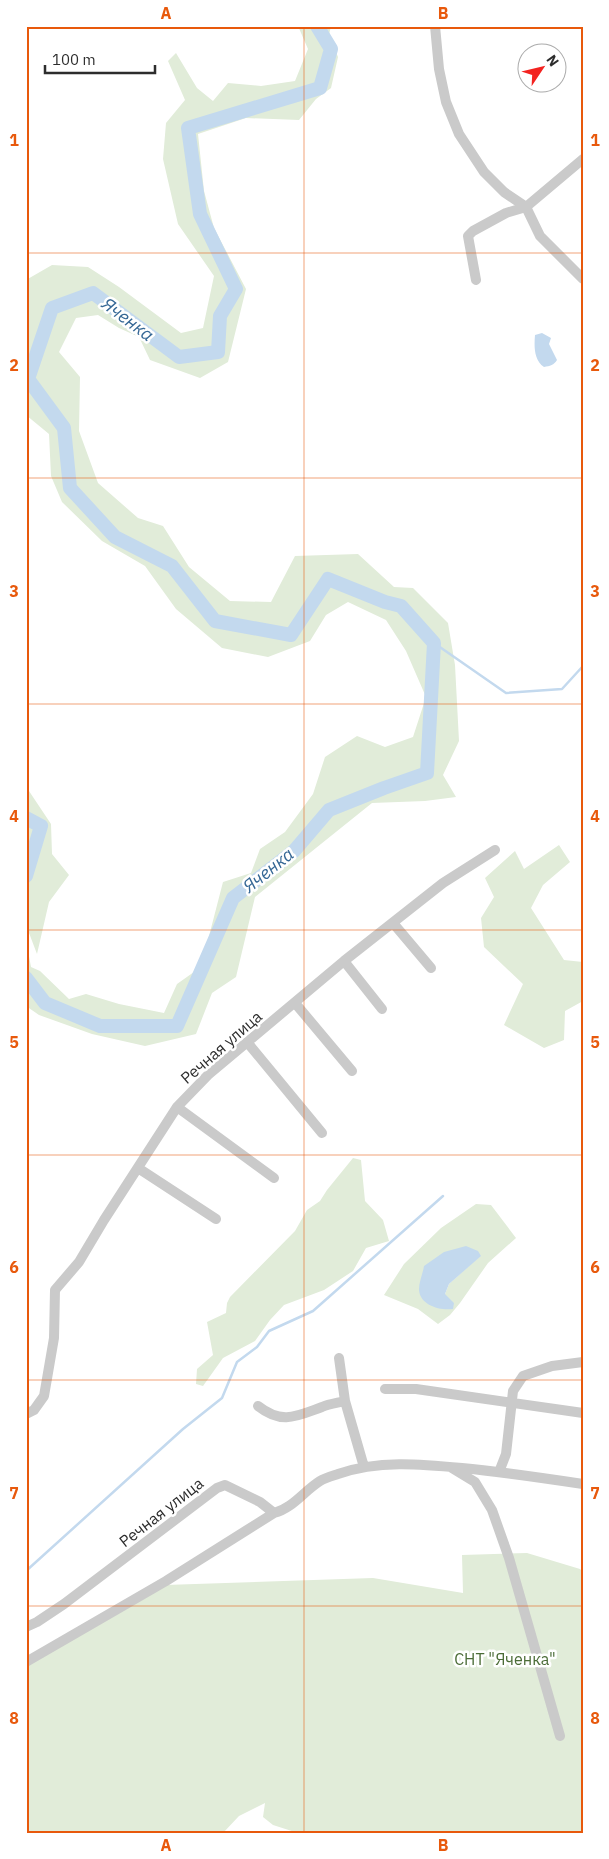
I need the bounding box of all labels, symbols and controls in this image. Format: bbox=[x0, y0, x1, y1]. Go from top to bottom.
text: A bbox=[161, 3, 172, 23]
text: B bbox=[438, 3, 449, 23]
scale bar bbox=[45, 42, 155, 74]
north arrow bbox=[516, 42, 566, 92]
text: 100 m bbox=[52, 50, 96, 69]
text: N bbox=[542, 51, 563, 70]
text: 1 bbox=[9, 130, 19, 150]
text: 1 bbox=[590, 130, 600, 150]
water label: Яченка bbox=[96, 291, 159, 346]
text: 2 bbox=[9, 355, 19, 375]
text: 2 bbox=[590, 355, 600, 375]
text: 3 bbox=[9, 581, 19, 601]
text: 3 bbox=[590, 581, 600, 601]
text: 4 bbox=[9, 806, 19, 826]
text: 4 bbox=[590, 806, 600, 826]
water label: Яченка bbox=[237, 842, 298, 898]
street label: Речная улица bbox=[176, 1006, 266, 1088]
text: 5 bbox=[9, 1032, 19, 1052]
text: 5 bbox=[590, 1032, 600, 1052]
text: 6 bbox=[9, 1257, 19, 1277]
text: 6 bbox=[590, 1257, 600, 1277]
street label: Речная улица bbox=[115, 1473, 207, 1551]
text: 7 bbox=[9, 1483, 19, 1503]
text: 7 bbox=[590, 1483, 600, 1503]
park label: СНТ "Яченка" bbox=[454, 1649, 556, 1669]
text: 8 bbox=[9, 1708, 19, 1728]
text: 8 bbox=[590, 1708, 600, 1728]
text: A bbox=[161, 1835, 172, 1855]
text: B bbox=[438, 1835, 449, 1855]

